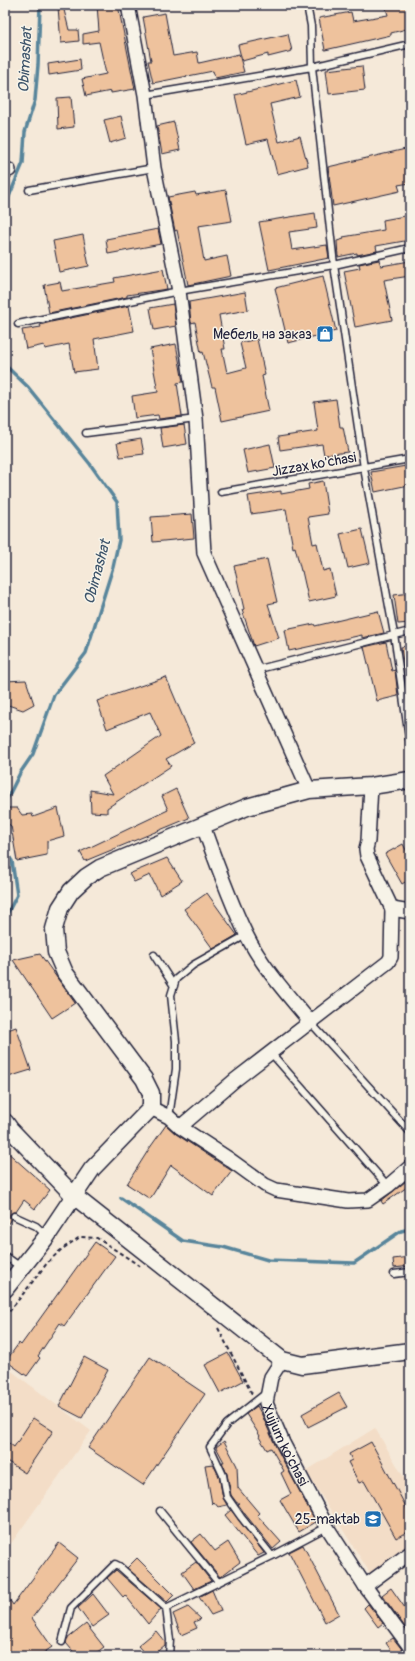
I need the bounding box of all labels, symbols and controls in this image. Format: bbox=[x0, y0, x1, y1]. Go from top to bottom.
water label: Obimashat bbox=[14, 25, 37, 93]
shop icon: Мебель на заказ bbox=[315, 324, 335, 344]
place label: Мебель на заказ bbox=[213, 326, 312, 343]
street label: Jizzax ko'chasi bbox=[271, 449, 358, 480]
water label: Obimashat bbox=[80, 536, 116, 606]
street label: Xujjum ko'chasi bbox=[259, 1402, 312, 1489]
school or university icon: 25-maktab bbox=[363, 1509, 383, 1529]
place label: 25-maktab bbox=[295, 1511, 360, 1528]

